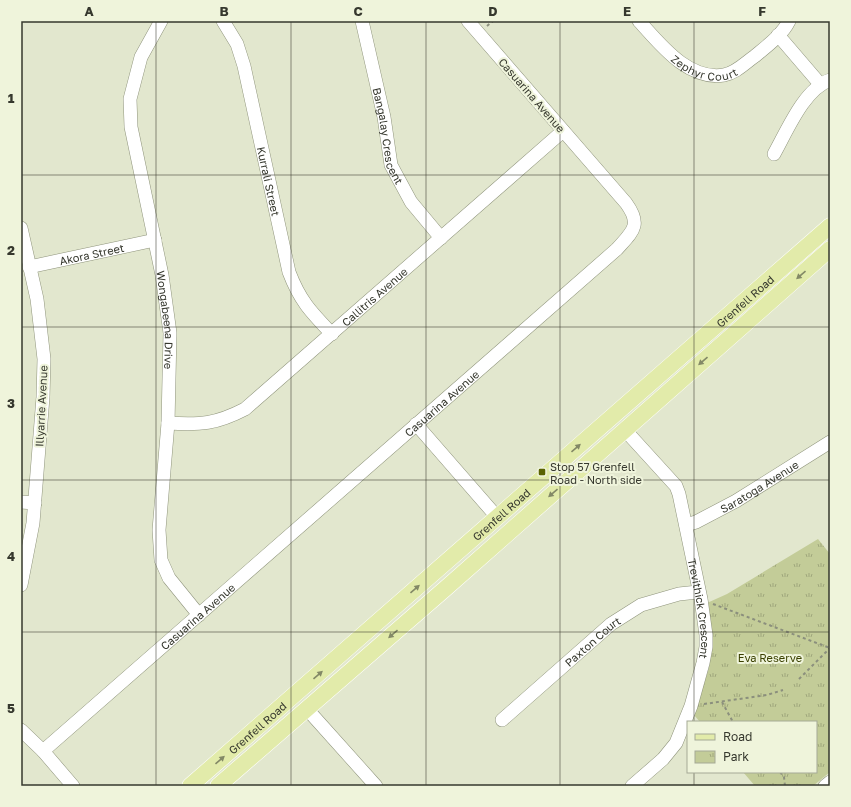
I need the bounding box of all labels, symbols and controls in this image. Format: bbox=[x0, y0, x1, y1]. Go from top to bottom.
text: A bbox=[84, 3, 94, 19]
text: B bbox=[219, 3, 229, 19]
text: C bbox=[353, 3, 363, 19]
text: D bbox=[488, 3, 498, 19]
text: E bbox=[623, 3, 631, 19]
text: F bbox=[758, 3, 766, 19]
street label: Zephyr Court bbox=[669, 52, 739, 82]
street label: Casuarina Avenue bbox=[496, 55, 568, 135]
street label: Bangalay Crescent bbox=[371, 86, 407, 186]
text: 1 bbox=[8, 90, 15, 106]
street label: Kurrali Street bbox=[255, 145, 283, 217]
street label: Akora Street bbox=[58, 240, 125, 267]
text: 2 bbox=[7, 242, 15, 258]
street label: Callitris Avenue bbox=[339, 264, 410, 328]
street label: Wongabeena Drive bbox=[155, 270, 177, 369]
one-way arrow bbox=[796, 270, 806, 279]
street label: Grenfell Road bbox=[713, 272, 776, 329]
one-way arrow bbox=[698, 356, 709, 365]
street label: Illyarrie Avenue bbox=[32, 365, 50, 447]
street label: Casuarina Avenue bbox=[401, 367, 481, 439]
text: 3 bbox=[7, 395, 15, 411]
one-way arrow bbox=[571, 444, 582, 453]
street label: Saratoga Avenue bbox=[718, 457, 800, 515]
place label: Stop 57 Grenfell Road - North side bbox=[550, 460, 642, 486]
marker: Stop 57 Grenfell Road - North side bbox=[537, 467, 547, 477]
street label: Grenfell Road bbox=[469, 485, 532, 543]
one-way arrow bbox=[548, 489, 559, 498]
text: 4 bbox=[7, 548, 15, 564]
street label: Trevithick Crescent bbox=[686, 557, 713, 660]
street label: Casuarina Avenue bbox=[158, 580, 237, 652]
one-way arrow bbox=[411, 585, 420, 594]
street label: Paxton Court bbox=[562, 613, 623, 669]
one-way arrow bbox=[387, 630, 398, 639]
park label: Eva Reserve bbox=[738, 651, 802, 664]
one-way arrow bbox=[312, 670, 323, 679]
street label: Grenfell Road bbox=[226, 699, 288, 756]
text: 5 bbox=[7, 700, 15, 716]
legend bbox=[687, 721, 817, 773]
text: Road bbox=[723, 729, 752, 744]
text: Park bbox=[723, 749, 749, 764]
one-way arrow bbox=[214, 756, 225, 765]

